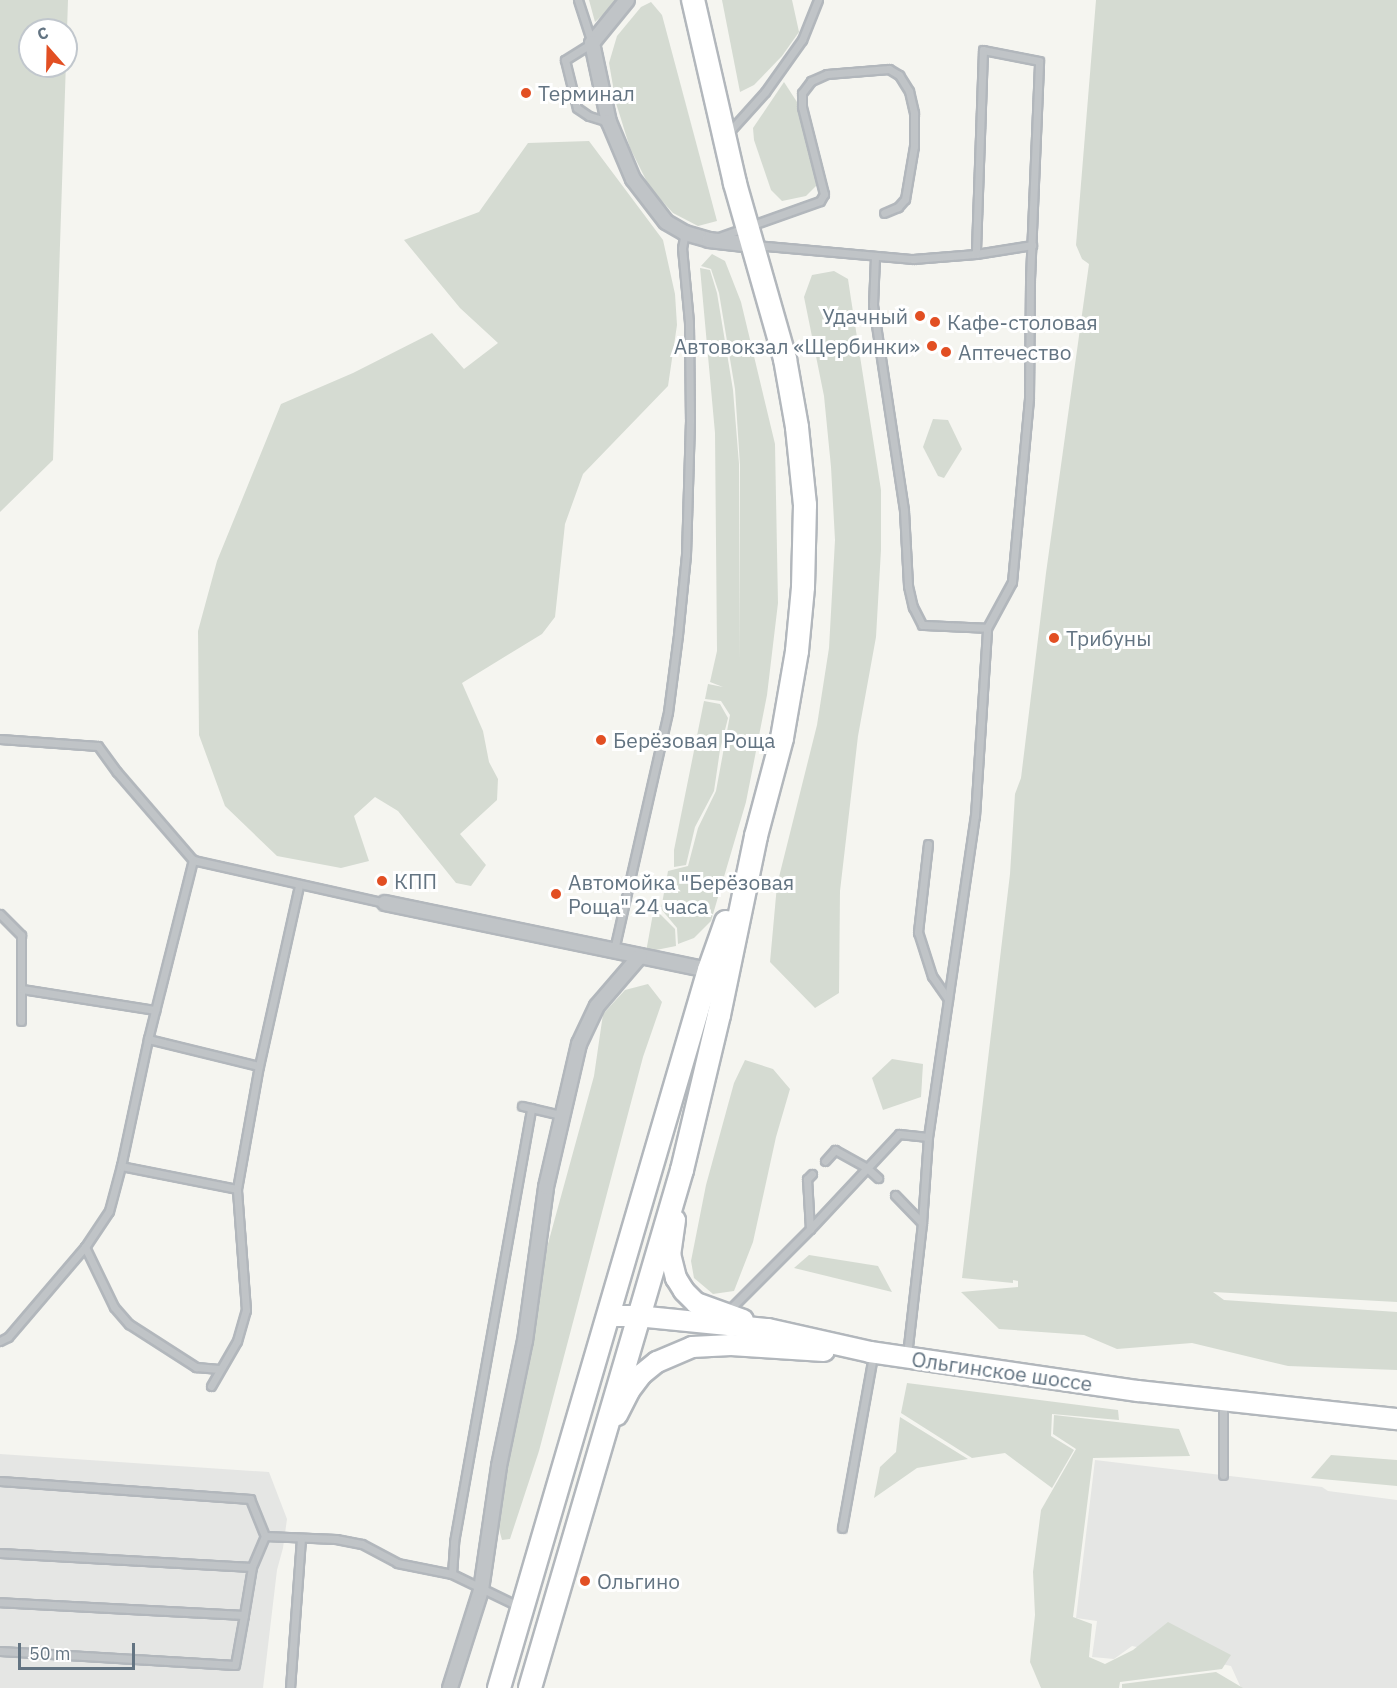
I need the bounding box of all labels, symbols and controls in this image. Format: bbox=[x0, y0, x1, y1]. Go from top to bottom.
north arrow bbox=[18, 18, 78, 78]
text: С bbox=[34, 22, 51, 44]
place label: Терминал bbox=[538, 80, 635, 106]
marker: Терминал bbox=[519, 86, 533, 100]
place label: Удачный bbox=[822, 303, 908, 329]
marker: Удачный bbox=[913, 309, 927, 323]
place label: Кафе-столовая bbox=[947, 309, 1098, 335]
marker: Кафе-столовая bbox=[928, 315, 942, 329]
place label: Автовокзал «Щербинки» bbox=[674, 333, 920, 359]
marker: Автовокзал «Щербинки» bbox=[925, 339, 939, 353]
place label: Аптечество bbox=[958, 339, 1072, 365]
marker: Аптечество bbox=[939, 345, 953, 359]
place label: Трибуны bbox=[1066, 625, 1151, 651]
marker: Трибуны bbox=[1047, 631, 1061, 645]
place label: Берёзовая Роща bbox=[613, 727, 775, 753]
marker: Берёзовая Роща bbox=[594, 733, 608, 747]
place label: КПП bbox=[394, 868, 437, 894]
place label: Автомойка "Берёзовая Роща" 24 часа bbox=[568, 869, 794, 919]
marker: КПП bbox=[375, 874, 389, 888]
marker: Автомойка "Берёзовая Роща" 24 часа bbox=[549, 887, 563, 901]
street label: Ольгинское шоссе bbox=[910, 1346, 1094, 1396]
place label: Ольгино bbox=[597, 1568, 680, 1594]
marker: Ольгино bbox=[578, 1574, 592, 1588]
scale bar bbox=[21, 1631, 138, 1669]
text: 50 m bbox=[29, 1642, 71, 1665]

